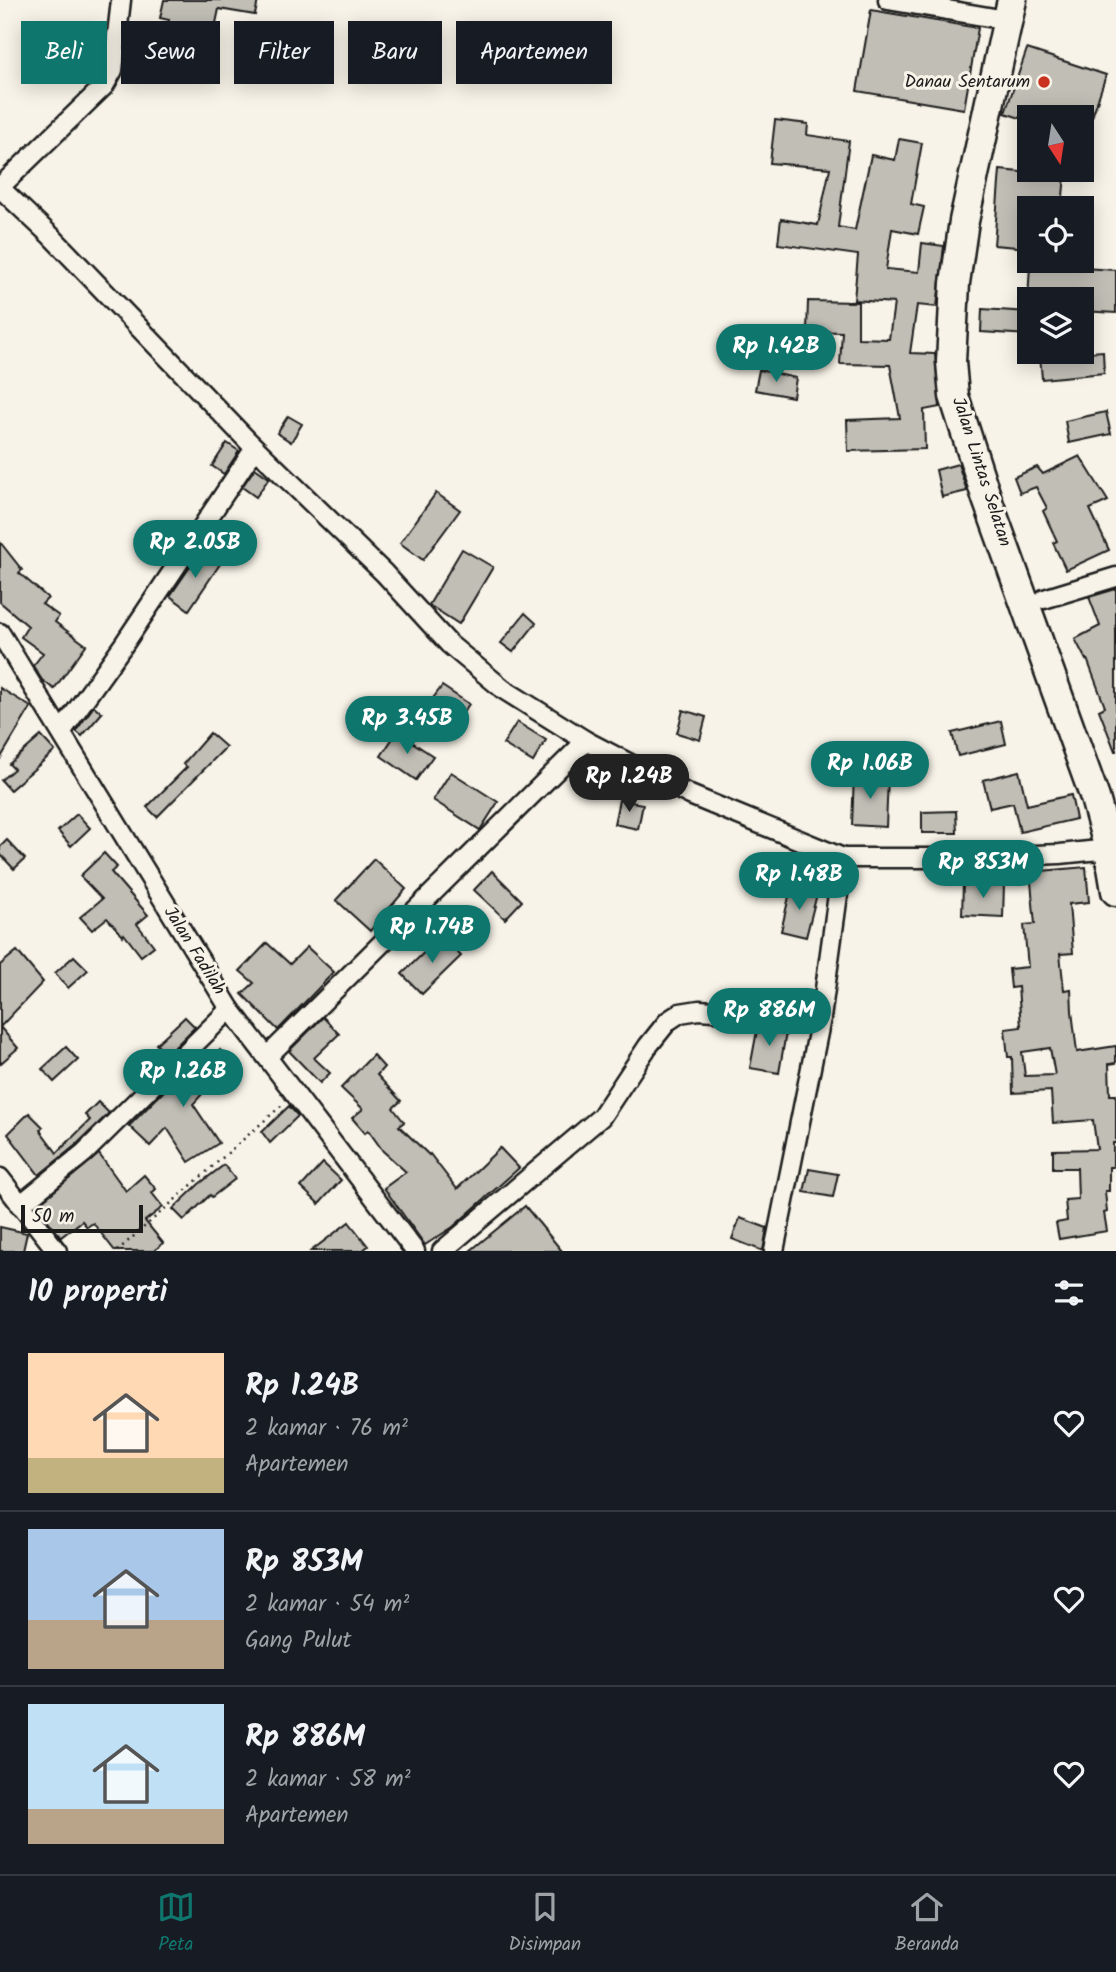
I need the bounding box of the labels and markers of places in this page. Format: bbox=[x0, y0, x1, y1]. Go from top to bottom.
place label: Danau Sentarum bbox=[904, 68, 1030, 97]
marker: Danau Sentarum bbox=[1036, 74, 1052, 90]
pin: Rp 1.42B bbox=[704, 324, 848, 384]
pin: Rp 2.05B bbox=[123, 520, 267, 580]
pin: Rp 3.45B bbox=[335, 696, 479, 756]
pin: Rp 1.06B bbox=[798, 742, 942, 801]
pin: Rp 1.24B bbox=[557, 754, 701, 814]
pin: Rp 853M bbox=[918, 841, 1048, 900]
pin: Rp 1.48B bbox=[727, 852, 871, 912]
pin: Rp 1.74B bbox=[360, 906, 504, 965]
pin: Rp 886M bbox=[704, 988, 834, 1048]
pin: Rp 1.26B bbox=[111, 1050, 255, 1109]

